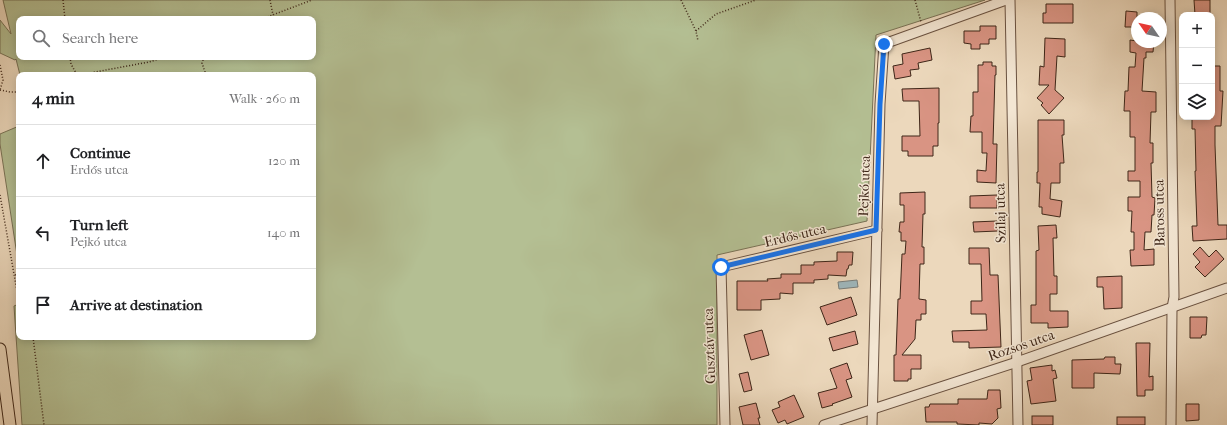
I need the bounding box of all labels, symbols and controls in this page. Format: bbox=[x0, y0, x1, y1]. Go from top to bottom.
north arrow bbox=[1131, 12, 1167, 48]
map controls bbox=[1179, 12, 1215, 120]
button: + bbox=[1179, 12, 1215, 48]
search box bbox=[16, 16, 316, 60]
icon: search bbox=[30, 27, 52, 49]
text: Search here bbox=[62, 29, 138, 47]
route end bbox=[875, 35, 893, 53]
button: − bbox=[1179, 48, 1215, 84]
button: layers bbox=[1179, 84, 1215, 120]
text: 4 min bbox=[32, 88, 75, 108]
text: Walk · 260 m bbox=[229, 91, 300, 106]
text: Continue bbox=[70, 144, 130, 162]
icon: ahead bbox=[32, 150, 54, 172]
text: 120 m bbox=[268, 153, 300, 168]
street label: Pejkó utca bbox=[855, 155, 874, 217]
text: Erdős utca bbox=[70, 162, 128, 177]
street label: Baross utca bbox=[1150, 179, 1169, 247]
street label: Szilaj utca bbox=[991, 182, 1010, 243]
text: Turn left bbox=[70, 216, 128, 234]
street label: Erdős utca bbox=[763, 220, 828, 251]
icon: left bbox=[32, 222, 54, 244]
text: 140 m bbox=[267, 225, 300, 240]
text: Pejkó utca bbox=[70, 234, 127, 249]
route start bbox=[712, 258, 730, 276]
icon: arrive bbox=[32, 294, 54, 316]
text: Arrive at destination bbox=[70, 296, 202, 314]
street label: Gusztáv utca bbox=[700, 307, 719, 384]
street label: Rozsos utca bbox=[986, 326, 1057, 365]

